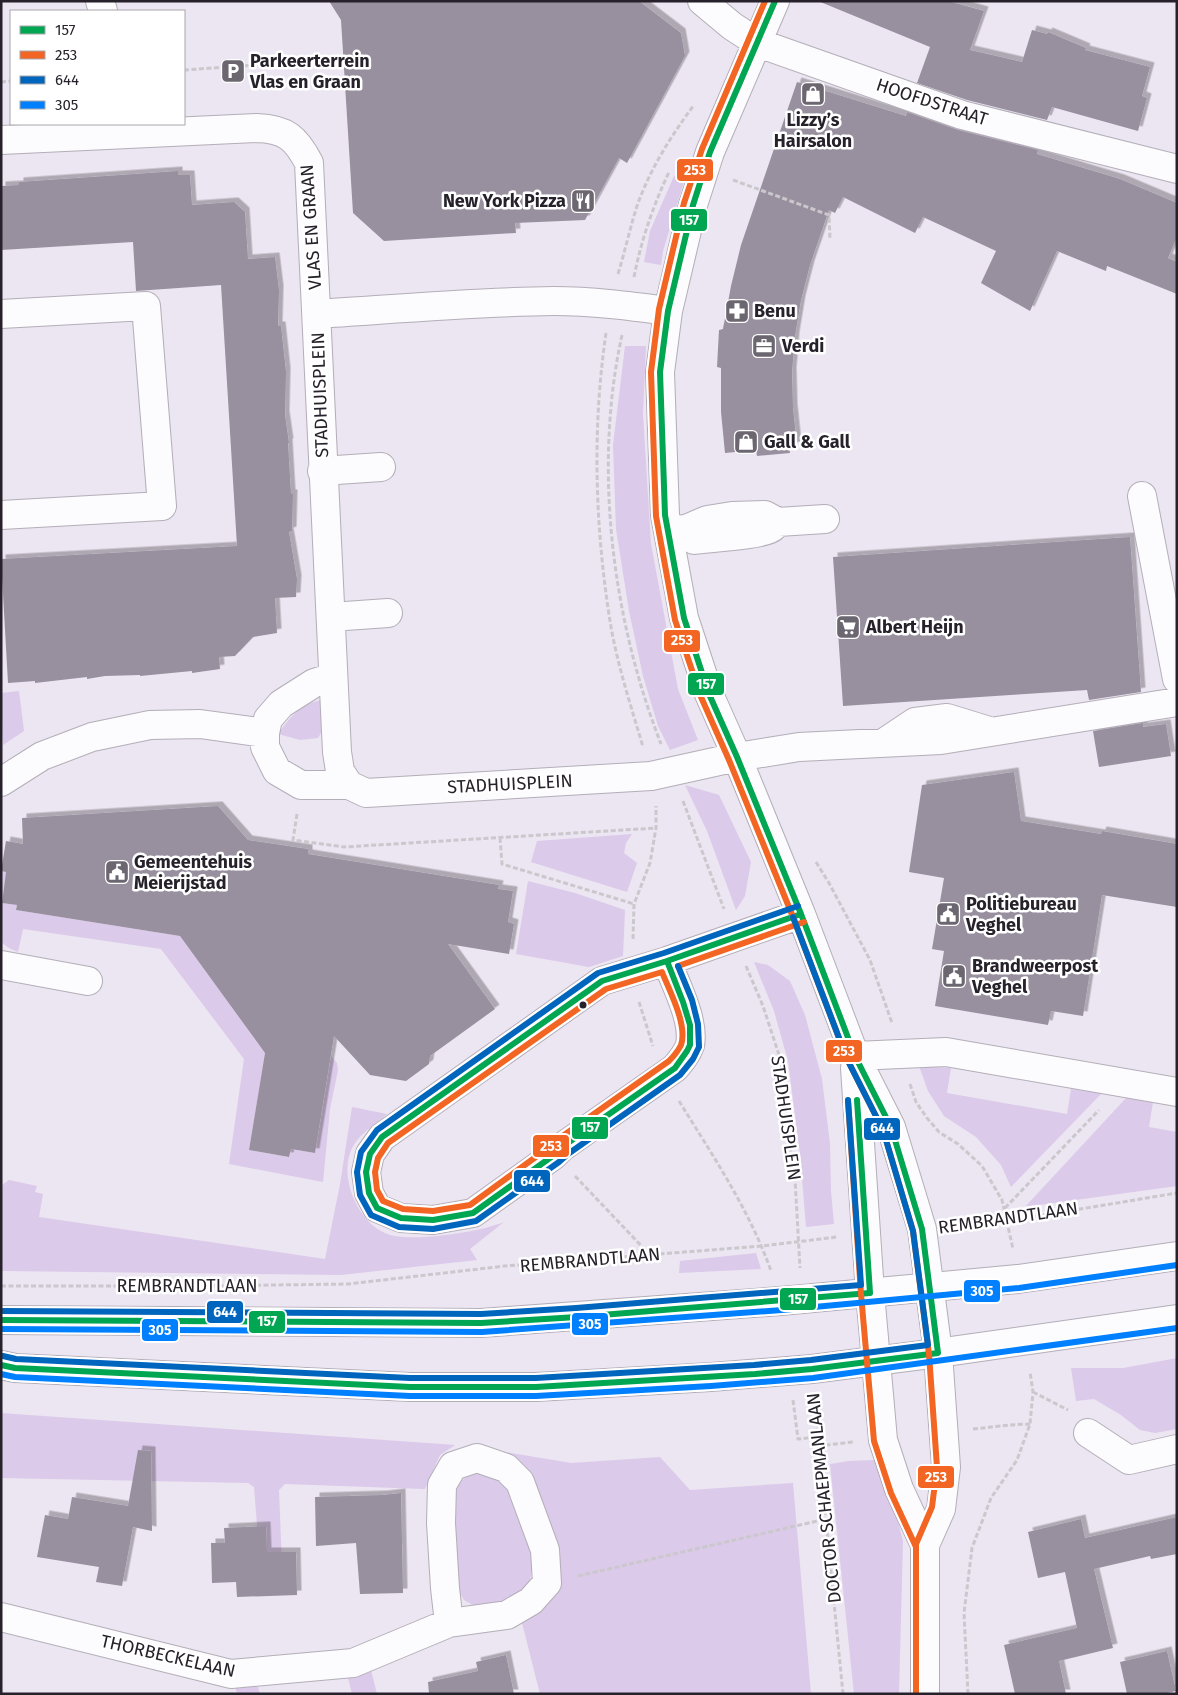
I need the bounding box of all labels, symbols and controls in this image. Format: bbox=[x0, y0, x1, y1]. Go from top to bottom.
legend bbox=[10, 10, 185, 125]
text: 157 bbox=[55, 21, 76, 39]
text: 253 bbox=[55, 46, 77, 64]
place label: Parkeerterrein Vlas en Graan bbox=[249, 50, 370, 93]
parking icon: Parkeerterrein Vlas en Graan bbox=[220, 58, 246, 84]
text: 644 bbox=[55, 71, 79, 89]
street label: HOOFDSTRAAT bbox=[873, 74, 991, 131]
shop icon: Lizzy’s Hairsalon bbox=[800, 81, 826, 107]
text: 305 bbox=[55, 96, 78, 114]
place label: Lizzy’s Hairsalon bbox=[774, 109, 852, 152]
line badge: 253 bbox=[676, 158, 714, 182]
text: 253 bbox=[684, 162, 706, 179]
street label: VLAS EN GRAAN bbox=[296, 164, 326, 290]
restaurant icon: New York Pizza bbox=[570, 188, 596, 214]
place label: New York Pizza bbox=[443, 190, 566, 212]
line badge: 157 bbox=[670, 208, 708, 232]
text: 157 bbox=[679, 212, 700, 229]
pharmacy icon: Benu bbox=[724, 298, 750, 324]
place label: Benu bbox=[754, 300, 796, 322]
street label: STADHUISPLEIN bbox=[307, 332, 333, 458]
office icon: Verdi bbox=[751, 333, 777, 359]
place label: Verdi bbox=[781, 335, 824, 357]
shop icon: Gall & Gall bbox=[733, 429, 759, 455]
place label: Gall & Gall bbox=[764, 431, 851, 453]
supermarket icon: Albert Heijn bbox=[835, 614, 861, 640]
place label: Albert Heijn bbox=[865, 616, 964, 638]
line badge: 253 bbox=[663, 629, 701, 653]
text: 253 bbox=[671, 632, 693, 649]
line badge: 157 bbox=[687, 672, 725, 696]
text: 157 bbox=[696, 676, 717, 693]
street label: STADHUISPLEIN bbox=[447, 770, 573, 798]
place label: Gemeentehuis Meierijstad bbox=[134, 851, 252, 894]
public building icon: Gemeentehuis Meierijstad bbox=[104, 859, 130, 885]
place label: Politiebureau Veghel bbox=[965, 893, 1077, 936]
public building icon: Politiebureau Veghel bbox=[935, 901, 961, 927]
place label: Brandweerpost Veghel bbox=[971, 955, 1099, 998]
public building icon: Brandweerpost Veghel bbox=[941, 963, 967, 989]
unlabelled marker bbox=[578, 1000, 588, 1010]
line badge: 253 bbox=[825, 1039, 863, 1063]
text: 253 bbox=[833, 1043, 855, 1060]
street label: STADHUISPLEIN bbox=[766, 1054, 806, 1182]
line badge: 157 bbox=[571, 1116, 609, 1140]
line badge: 644 bbox=[863, 1117, 901, 1141]
text: 157 bbox=[580, 1119, 601, 1136]
text: 644 bbox=[870, 1120, 894, 1137]
line badge: 253 bbox=[532, 1134, 570, 1158]
text: 253 bbox=[540, 1138, 562, 1155]
line badge: 644 bbox=[513, 1169, 551, 1193]
text: 644 bbox=[520, 1173, 544, 1190]
street label: REMBRANDTLAAN bbox=[937, 1197, 1079, 1239]
street label: REMBRANDTLAAN bbox=[519, 1243, 661, 1277]
street label: REMBRANDTLAAN bbox=[116, 1275, 258, 1297]
line badge: 305 bbox=[963, 1279, 1001, 1303]
text: 305 bbox=[970, 1283, 994, 1300]
line badge: 157 bbox=[779, 1287, 817, 1311]
text: 157 bbox=[788, 1291, 809, 1308]
line badge: 644 bbox=[206, 1300, 244, 1324]
text: 644 bbox=[213, 1304, 237, 1321]
line badge: 157 bbox=[248, 1310, 286, 1334]
line badge: 305 bbox=[571, 1312, 609, 1336]
text: 157 bbox=[257, 1313, 278, 1330]
text: 305 bbox=[578, 1316, 602, 1333]
line badge: 305 bbox=[141, 1318, 179, 1342]
text: 305 bbox=[148, 1322, 172, 1339]
street label: DOCTOR SCHAEPMANLAAN bbox=[802, 1392, 846, 1604]
line badge: 253 bbox=[917, 1465, 955, 1489]
text: 253 bbox=[925, 1469, 947, 1486]
street label: THORBECKELAAN bbox=[99, 1630, 237, 1682]

